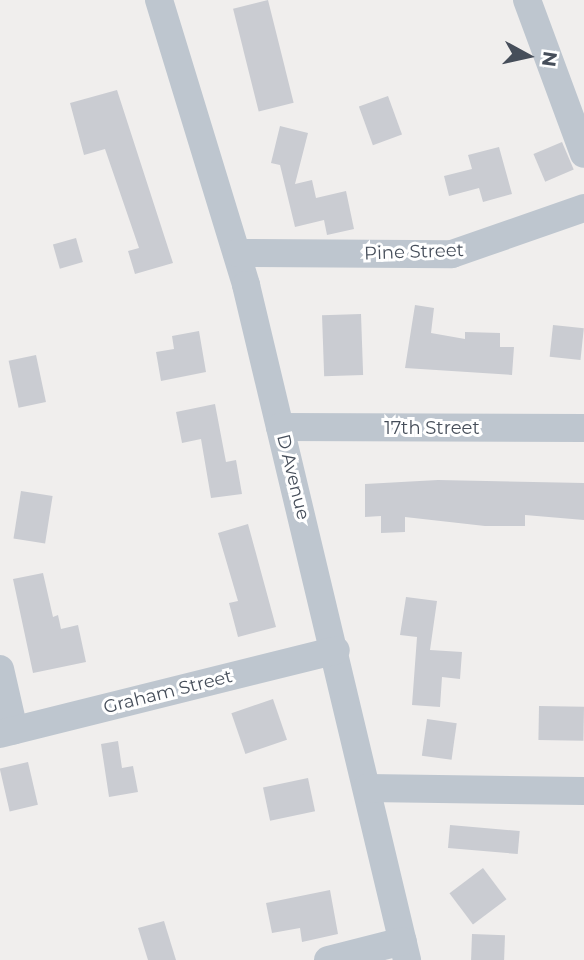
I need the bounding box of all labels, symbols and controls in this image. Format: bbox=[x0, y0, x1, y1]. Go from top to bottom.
north arrow bbox=[493, 21, 563, 91]
text: N bbox=[537, 50, 562, 68]
street label: Pine Street bbox=[364, 239, 464, 265]
street label: 17th Street bbox=[384, 417, 480, 439]
street label: D Avenue bbox=[272, 432, 314, 522]
street label: Graham Street bbox=[101, 666, 235, 718]

